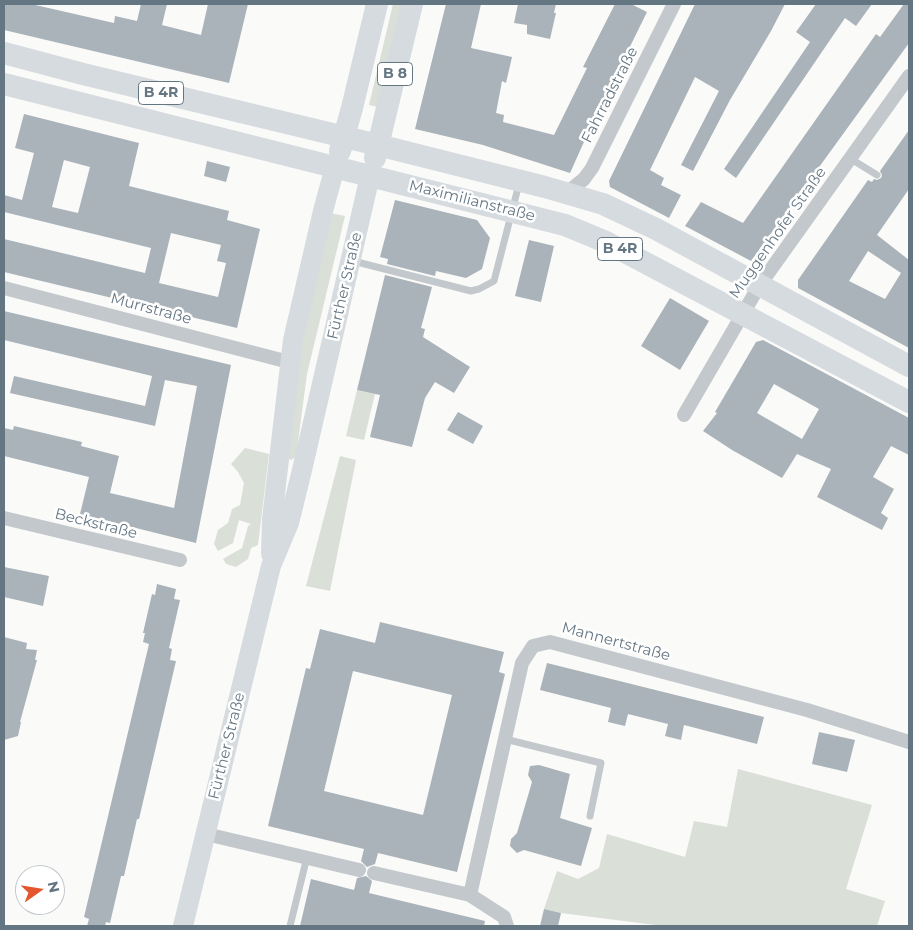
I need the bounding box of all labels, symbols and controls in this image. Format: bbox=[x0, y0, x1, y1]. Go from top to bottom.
street label: Fahrradstraße bbox=[578, 44, 642, 146]
road number: B 8 bbox=[378, 62, 412, 86]
road number: B 4R bbox=[138, 82, 184, 105]
street label: Muggenhofer Straße bbox=[726, 164, 830, 302]
street label: Maximilianstraße bbox=[407, 177, 537, 225]
street label: Fürther Straße bbox=[324, 231, 366, 341]
road number: B 4R bbox=[598, 238, 642, 260]
street label: Murrstraße bbox=[109, 290, 193, 328]
street label: Beckstraße bbox=[53, 505, 139, 543]
street label: Mannertstraße bbox=[560, 619, 672, 665]
street label: Fürther Straße bbox=[205, 691, 249, 801]
north arrow bbox=[15, 865, 65, 915]
text: N bbox=[44, 879, 64, 894]

